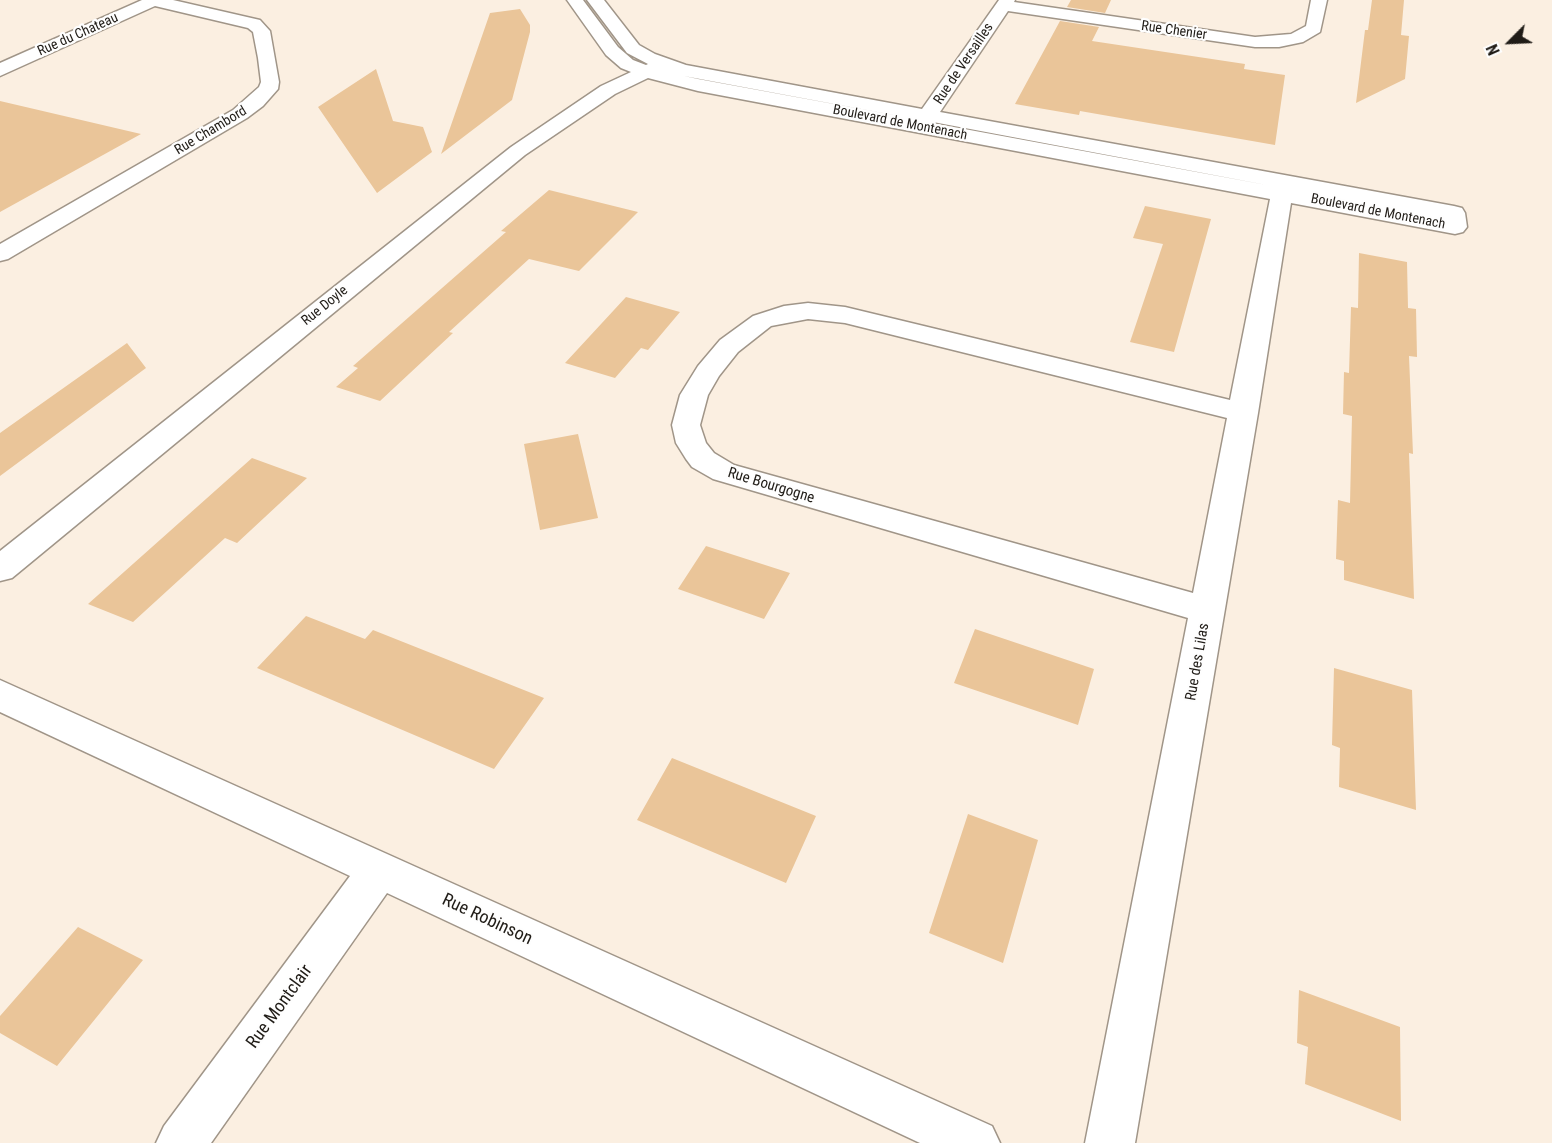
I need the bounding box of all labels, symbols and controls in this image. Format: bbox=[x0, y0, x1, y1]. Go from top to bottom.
street label: Rue du Chateau bbox=[35, 10, 121, 60]
north arrow bbox=[1480, 12, 1540, 72]
street label: Rue Chenier bbox=[1140, 18, 1208, 44]
street label: Rue de Versailles bbox=[931, 20, 997, 108]
text: N bbox=[1482, 41, 1504, 58]
street label: Boulevard de Montenach bbox=[831, 102, 969, 144]
street label: Rue Chambord bbox=[172, 103, 250, 159]
street label: Boulevard de Montenach bbox=[1309, 191, 1447, 233]
street label: Rue Doyle bbox=[299, 282, 351, 330]
street label: Rue Bourgogne bbox=[725, 464, 817, 508]
street label: Rue des Lilas bbox=[1182, 622, 1214, 702]
street label: Rue Robinson bbox=[438, 890, 536, 950]
street label: Rue Montclair bbox=[242, 961, 318, 1053]

